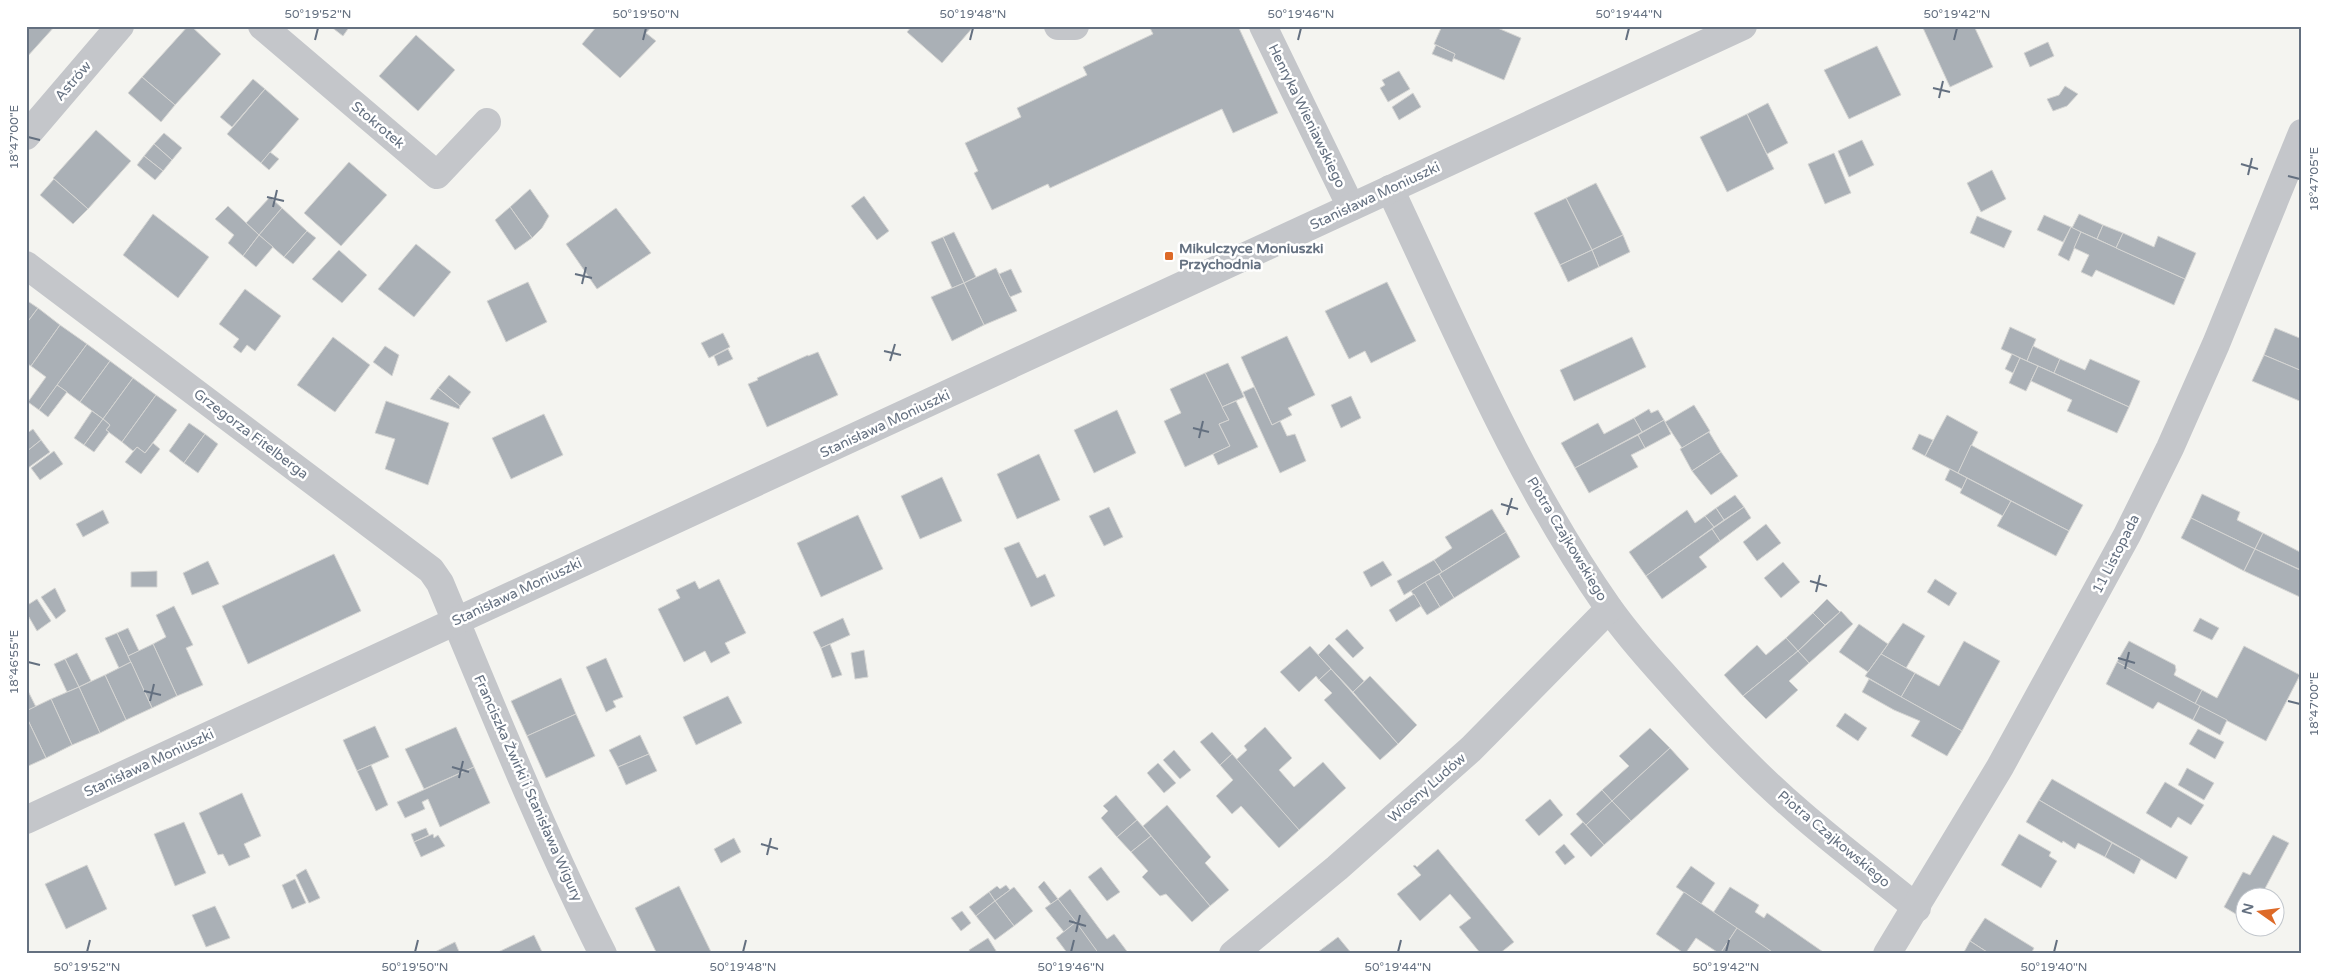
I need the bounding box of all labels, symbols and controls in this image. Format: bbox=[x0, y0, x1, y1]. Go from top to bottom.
text: 50°19'52"N bbox=[285, 7, 352, 21]
text: 50°19'50"N bbox=[613, 7, 680, 21]
text: 50°19'48"N bbox=[940, 7, 1007, 21]
text: 50°19'46"N bbox=[1268, 7, 1335, 21]
text: 50°19'44"N bbox=[1596, 7, 1663, 21]
text: 50°19'42"N bbox=[1924, 7, 1991, 21]
street label: Henryka Wieniawskiego bbox=[1265, 41, 1349, 191]
street label: Astrów bbox=[51, 58, 95, 104]
street label: Stokrotek bbox=[348, 98, 408, 152]
text: 18°47'00"E bbox=[7, 104, 21, 169]
text: 18°47'05"E bbox=[2307, 146, 2321, 211]
street label: Stanisława Moniuszki bbox=[1307, 158, 1443, 234]
place label: Mikulczyce Moniuszki Przychodnia bbox=[1179, 240, 1324, 273]
marker: Mikulczyce Moniuszki Przychodnia bbox=[1163, 250, 1175, 262]
street label: Grzegorza Fitelberga bbox=[190, 385, 312, 483]
street label: Stanisława Moniuszki bbox=[817, 386, 953, 462]
street label: Piotra Czajkowskiego bbox=[1523, 474, 1611, 604]
street label: 11 Listopada bbox=[2089, 512, 2143, 596]
street label: Stanisława Moniuszki bbox=[449, 554, 585, 630]
text: 18°46'55"E bbox=[7, 629, 21, 694]
text: 18°47'00"E bbox=[2307, 671, 2321, 736]
street label: Franciszka Żwirki i Stanisława Wigury bbox=[470, 672, 586, 904]
street label: Stanisława Moniuszki bbox=[81, 725, 217, 801]
street label: Wiosny Ludów bbox=[1385, 750, 1469, 826]
street label: Piotra Czajkowskiego bbox=[1774, 787, 1894, 891]
north arrow bbox=[2236, 888, 2286, 938]
text: N bbox=[2238, 901, 2257, 916]
text: 50°19'52"N bbox=[54, 960, 121, 974]
text: 50°19'50"N bbox=[382, 960, 449, 974]
text: 50°19'48"N bbox=[710, 960, 777, 974]
text: 50°19'46"N bbox=[1038, 960, 1105, 974]
text: 50°19'44"N bbox=[1365, 960, 1432, 974]
text: 50°19'42"N bbox=[1693, 960, 1760, 974]
text: 50°19'40"N bbox=[2021, 960, 2088, 974]

